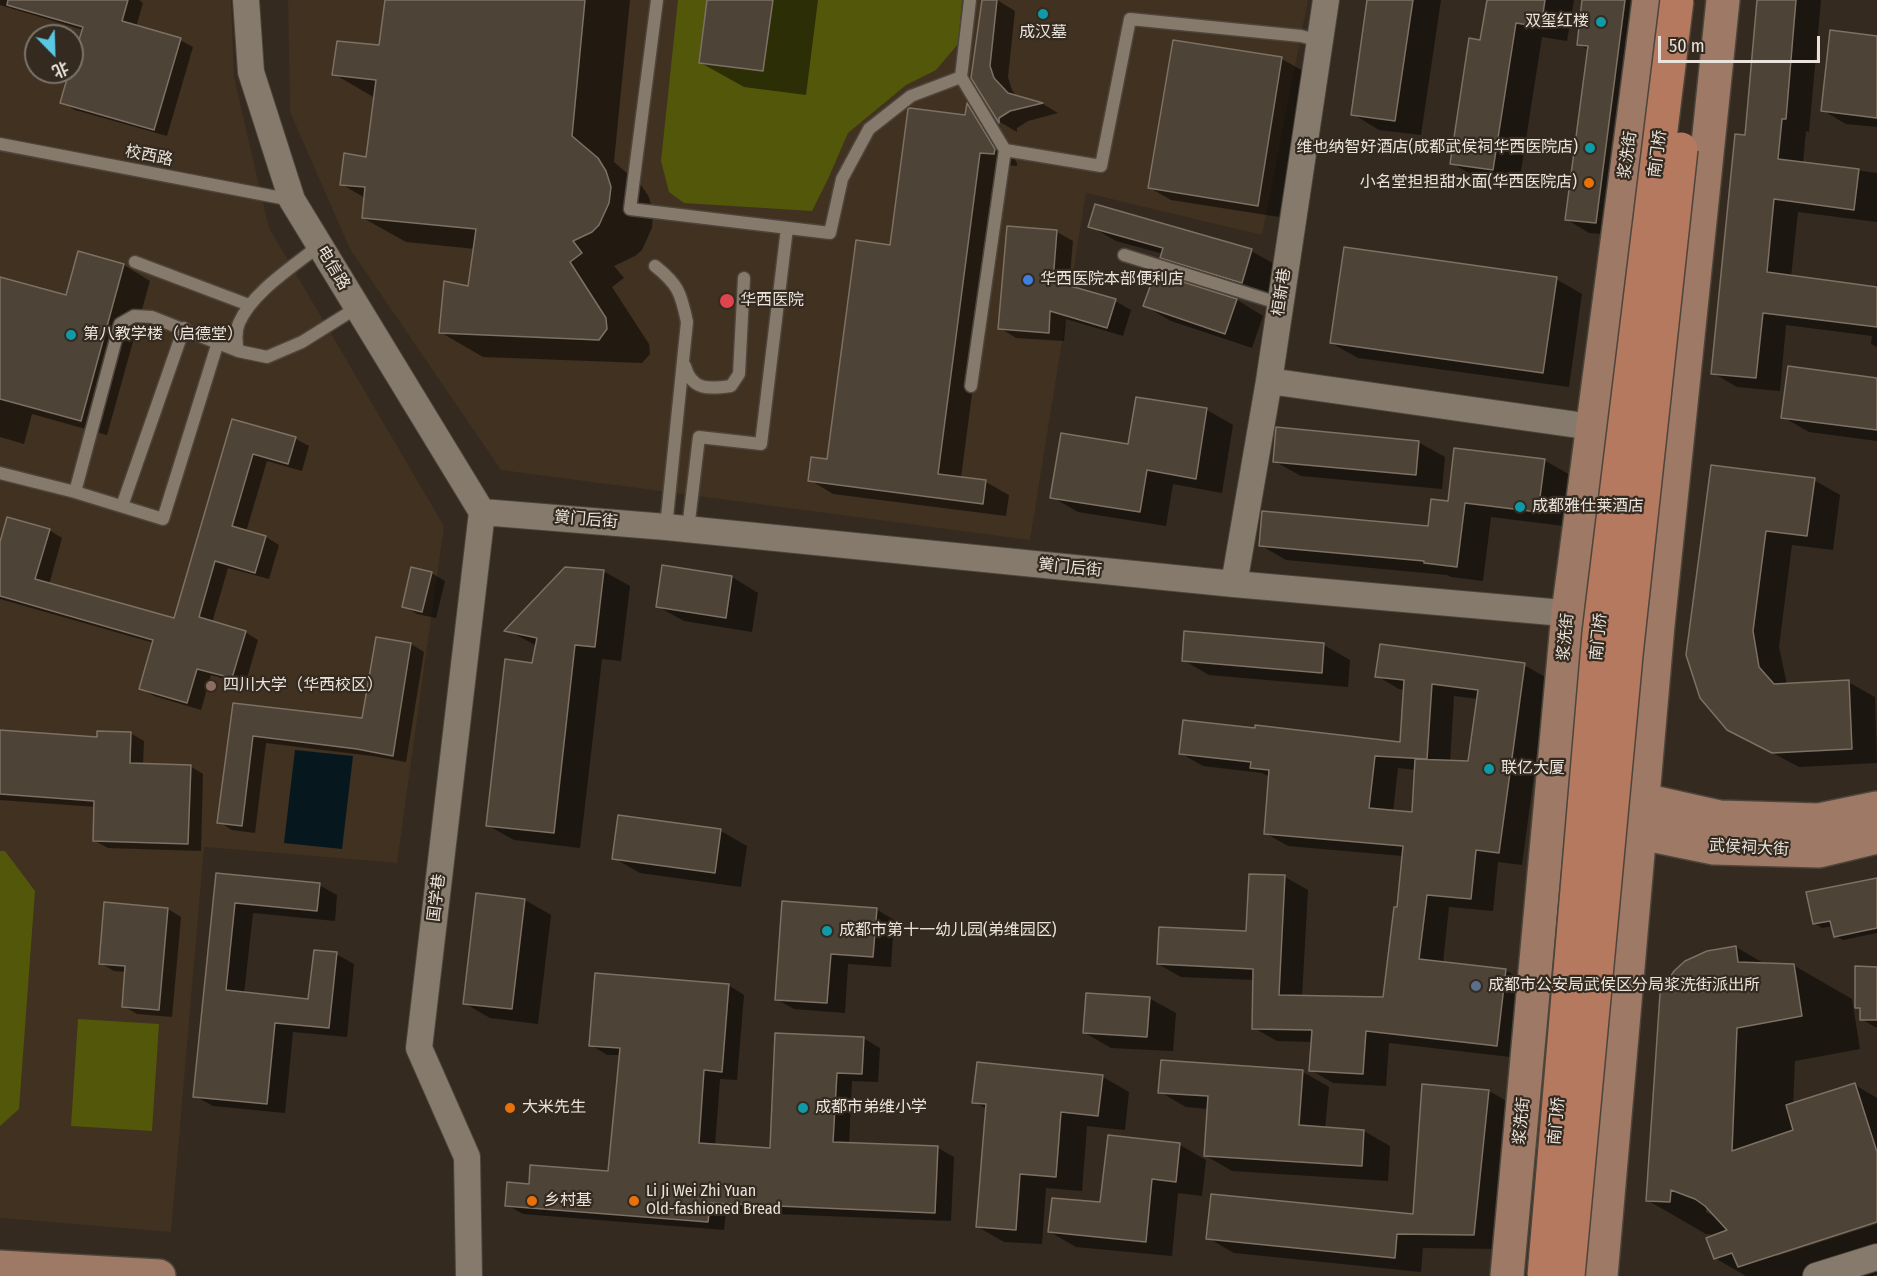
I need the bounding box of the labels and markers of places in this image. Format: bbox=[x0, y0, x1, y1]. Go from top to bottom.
marker: 成汉墓 bbox=[1036, 7, 1050, 21]
place label: 双玺红楼 bbox=[1525, 12, 1589, 32]
marker: 双玺红楼 bbox=[1594, 15, 1608, 29]
place label: 成汉墓 bbox=[1019, 23, 1067, 43]
place label: 维也纳智好酒店(成都武侯祠华西医院店) bbox=[1297, 138, 1578, 158]
marker: 维也纳智好酒店(成都武侯祠华西医院店) bbox=[1583, 141, 1597, 155]
place label: 小名堂担担甜水面(华西医院店) bbox=[1360, 173, 1577, 193]
marker: 小名堂担担甜水面(华西医院店) bbox=[1582, 176, 1596, 190]
place label: 华西医院本部便利店 bbox=[1040, 270, 1184, 290]
marker: 华西医院本部便利店 bbox=[1021, 273, 1035, 287]
place label: 华西医院 bbox=[740, 291, 804, 311]
marker: 华西医院 bbox=[718, 292, 736, 310]
place label: 第八教学楼（启德堂） bbox=[83, 325, 243, 345]
marker: 第八教学楼（启德堂） bbox=[64, 328, 78, 342]
place label: 成都雅仕莱酒店 bbox=[1532, 497, 1644, 517]
marker: 成都雅仕莱酒店 bbox=[1513, 500, 1527, 514]
place label: 四川大学（华西校区） bbox=[223, 676, 383, 696]
marker: 四川大学（华西校区） bbox=[204, 679, 218, 693]
place label: 联亿大厦 bbox=[1501, 759, 1565, 779]
marker: 联亿大厦 bbox=[1482, 762, 1496, 776]
place label: 成都市第十一幼儿园(弟维园区) bbox=[839, 921, 1056, 941]
marker: 成都市第十一幼儿园(弟维园区) bbox=[820, 924, 834, 938]
place label: 成都市公安局武侯区分局浆洗街派出所 bbox=[1488, 976, 1760, 996]
marker: 成都市公安局武侯区分局浆洗街派出所 bbox=[1469, 979, 1483, 993]
place label: 大米先生 bbox=[522, 1098, 586, 1118]
place label: 成都市弟维小学 bbox=[815, 1098, 927, 1118]
marker: 大米先生 bbox=[503, 1101, 517, 1115]
marker: 成都市弟维小学 bbox=[796, 1101, 810, 1115]
place label: Li Ji Wei Zhi Yuan Old-fashioned Bread bbox=[646, 1182, 781, 1220]
place label: 乡村基 bbox=[544, 1191, 592, 1211]
marker: 乡村基 bbox=[525, 1194, 539, 1208]
marker: Li Ji Wei Zhi Yuan Old-fashioned Bread bbox=[627, 1194, 641, 1208]

